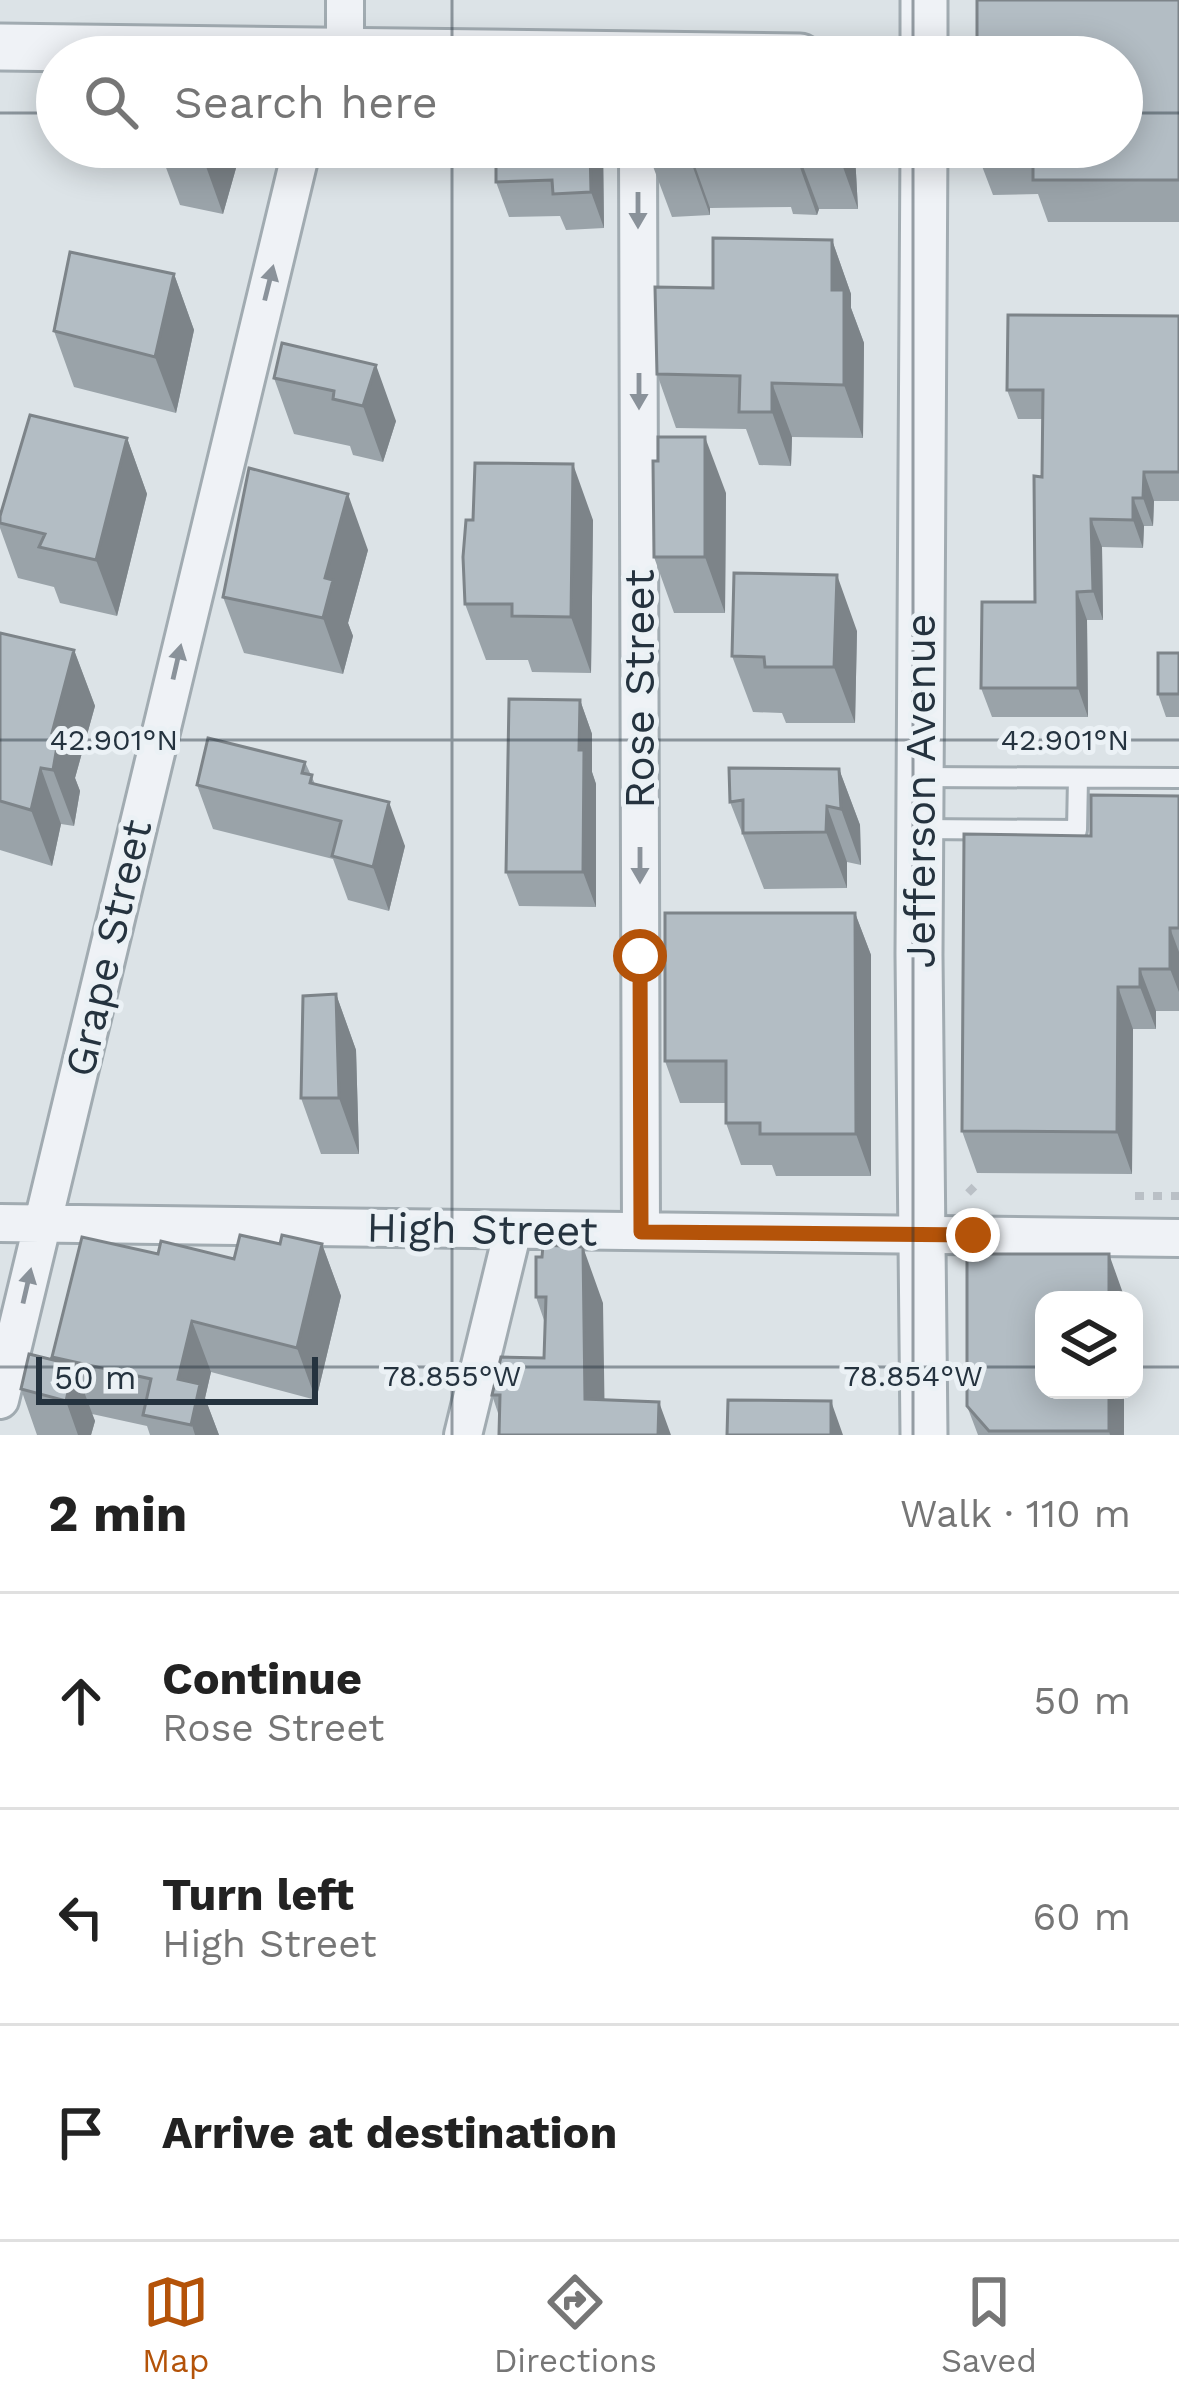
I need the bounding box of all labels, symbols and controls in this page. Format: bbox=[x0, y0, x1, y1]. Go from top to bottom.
search box bbox=[36, 36, 1143, 168]
icon: search bbox=[78, 69, 144, 135]
text: Search here bbox=[174, 76, 438, 129]
one-way arrow bbox=[628, 192, 648, 230]
one-way arrow bbox=[260, 264, 279, 301]
one-way arrow bbox=[629, 373, 649, 411]
street label: Rose Street bbox=[615, 569, 664, 809]
street label: Jefferson Avenue bbox=[896, 614, 945, 968]
one-way arrow bbox=[168, 643, 187, 680]
text: 42.901°N bbox=[50, 722, 178, 757]
text: 42.901°N bbox=[1001, 722, 1129, 757]
street label: Grape Street bbox=[55, 815, 161, 1081]
one-way arrow bbox=[630, 847, 650, 885]
route start bbox=[613, 929, 667, 983]
street label: High Street bbox=[366, 1202, 598, 1256]
route end bbox=[946, 1208, 1000, 1262]
one-way arrow bbox=[18, 1268, 37, 1305]
map controls bbox=[1035, 1291, 1143, 1399]
button: layers bbox=[1035, 1291, 1143, 1399]
scale bar bbox=[36, 1351, 318, 1404]
text: 50 m bbox=[54, 1358, 136, 1397]
text: 78.855°W bbox=[383, 1358, 521, 1393]
text: 78.854°W bbox=[843, 1358, 983, 1393]
text: 2 min bbox=[48, 1484, 187, 1543]
text: Walk · 110 m bbox=[900, 1491, 1131, 1536]
text: Continue bbox=[162, 1652, 362, 1705]
icon: ahead bbox=[48, 1668, 114, 1734]
text: 50 m bbox=[1034, 1678, 1131, 1723]
text: Rose Street bbox=[162, 1705, 384, 1750]
text: Turn left bbox=[162, 1868, 354, 1921]
icon: left bbox=[48, 1884, 114, 1950]
text: 60 m bbox=[1033, 1894, 1131, 1939]
text: High Street bbox=[162, 1921, 377, 1966]
icon: arrive bbox=[48, 2100, 114, 2166]
text: Arrive at destination bbox=[162, 2106, 617, 2159]
tab: Map bbox=[142, 2269, 209, 2380]
tab: Directions bbox=[494, 2269, 657, 2380]
tab: Saved bbox=[941, 2269, 1037, 2380]

